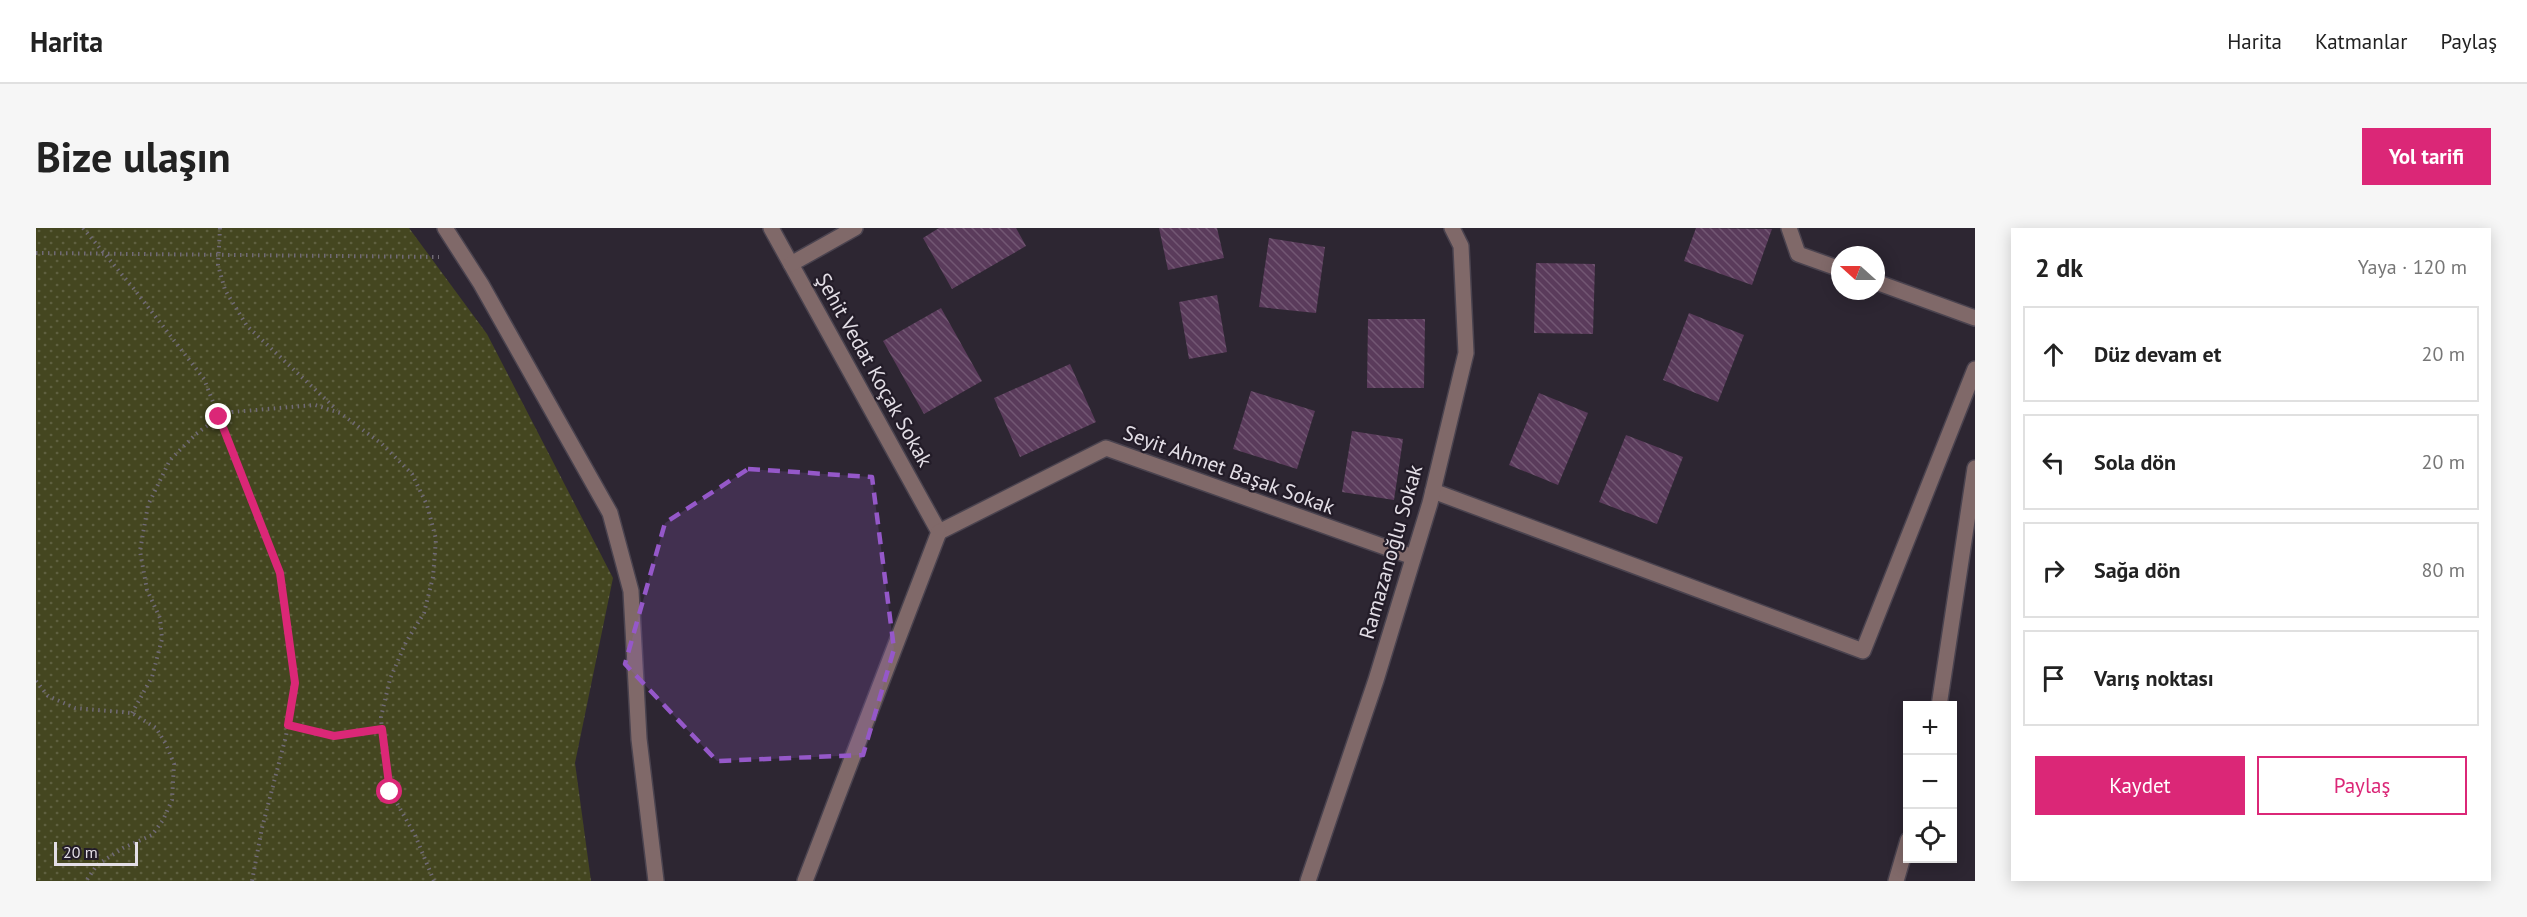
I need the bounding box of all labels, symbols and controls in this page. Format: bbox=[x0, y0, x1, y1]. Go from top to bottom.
text: Harita bbox=[30, 23, 103, 60]
text: Harita bbox=[2227, 28, 2282, 55]
text: Katmanlar bbox=[2315, 28, 2407, 55]
text: Paylaş bbox=[2440, 28, 2497, 55]
button: Yol tarifi bbox=[2362, 128, 2491, 185]
text: Bize ulaşın bbox=[36, 129, 231, 184]
north arrow bbox=[1831, 246, 1885, 300]
text: 2 dk bbox=[2035, 251, 2083, 284]
text: Yaya · 120 m bbox=[2358, 254, 2467, 280]
street label: Şehit Vedat Koçak Sokak bbox=[810, 268, 939, 472]
icon: ahead bbox=[2037, 338, 2070, 371]
text: Düz devam et bbox=[2094, 340, 2221, 368]
text: 20 m bbox=[2422, 341, 2465, 367]
route end bbox=[205, 403, 231, 429]
street label: Seyit Ahmet Başak Sokak bbox=[1120, 419, 1339, 520]
icon: left bbox=[2037, 446, 2070, 479]
text: Sola dön bbox=[2094, 448, 2176, 476]
text: 20 m bbox=[2422, 449, 2465, 475]
street label: Ramazanoğlu Sokak bbox=[1353, 462, 1428, 642]
icon: right bbox=[2037, 554, 2070, 587]
text: Sağa dön bbox=[2094, 556, 2181, 584]
text: 80 m bbox=[2422, 557, 2465, 583]
icon: arrive bbox=[2037, 662, 2070, 695]
text: Varış noktası bbox=[2094, 664, 2214, 692]
map controls bbox=[1903, 701, 1957, 863]
button: + bbox=[1903, 701, 1957, 755]
button: − bbox=[1903, 755, 1957, 809]
button: Kaydet bbox=[2035, 756, 2245, 815]
button: Paylaş bbox=[2257, 756, 2467, 815]
route start bbox=[376, 778, 402, 804]
button: locate bbox=[1903, 809, 1957, 863]
scale bar bbox=[54, 839, 138, 866]
text: 20 m bbox=[63, 842, 98, 862]

